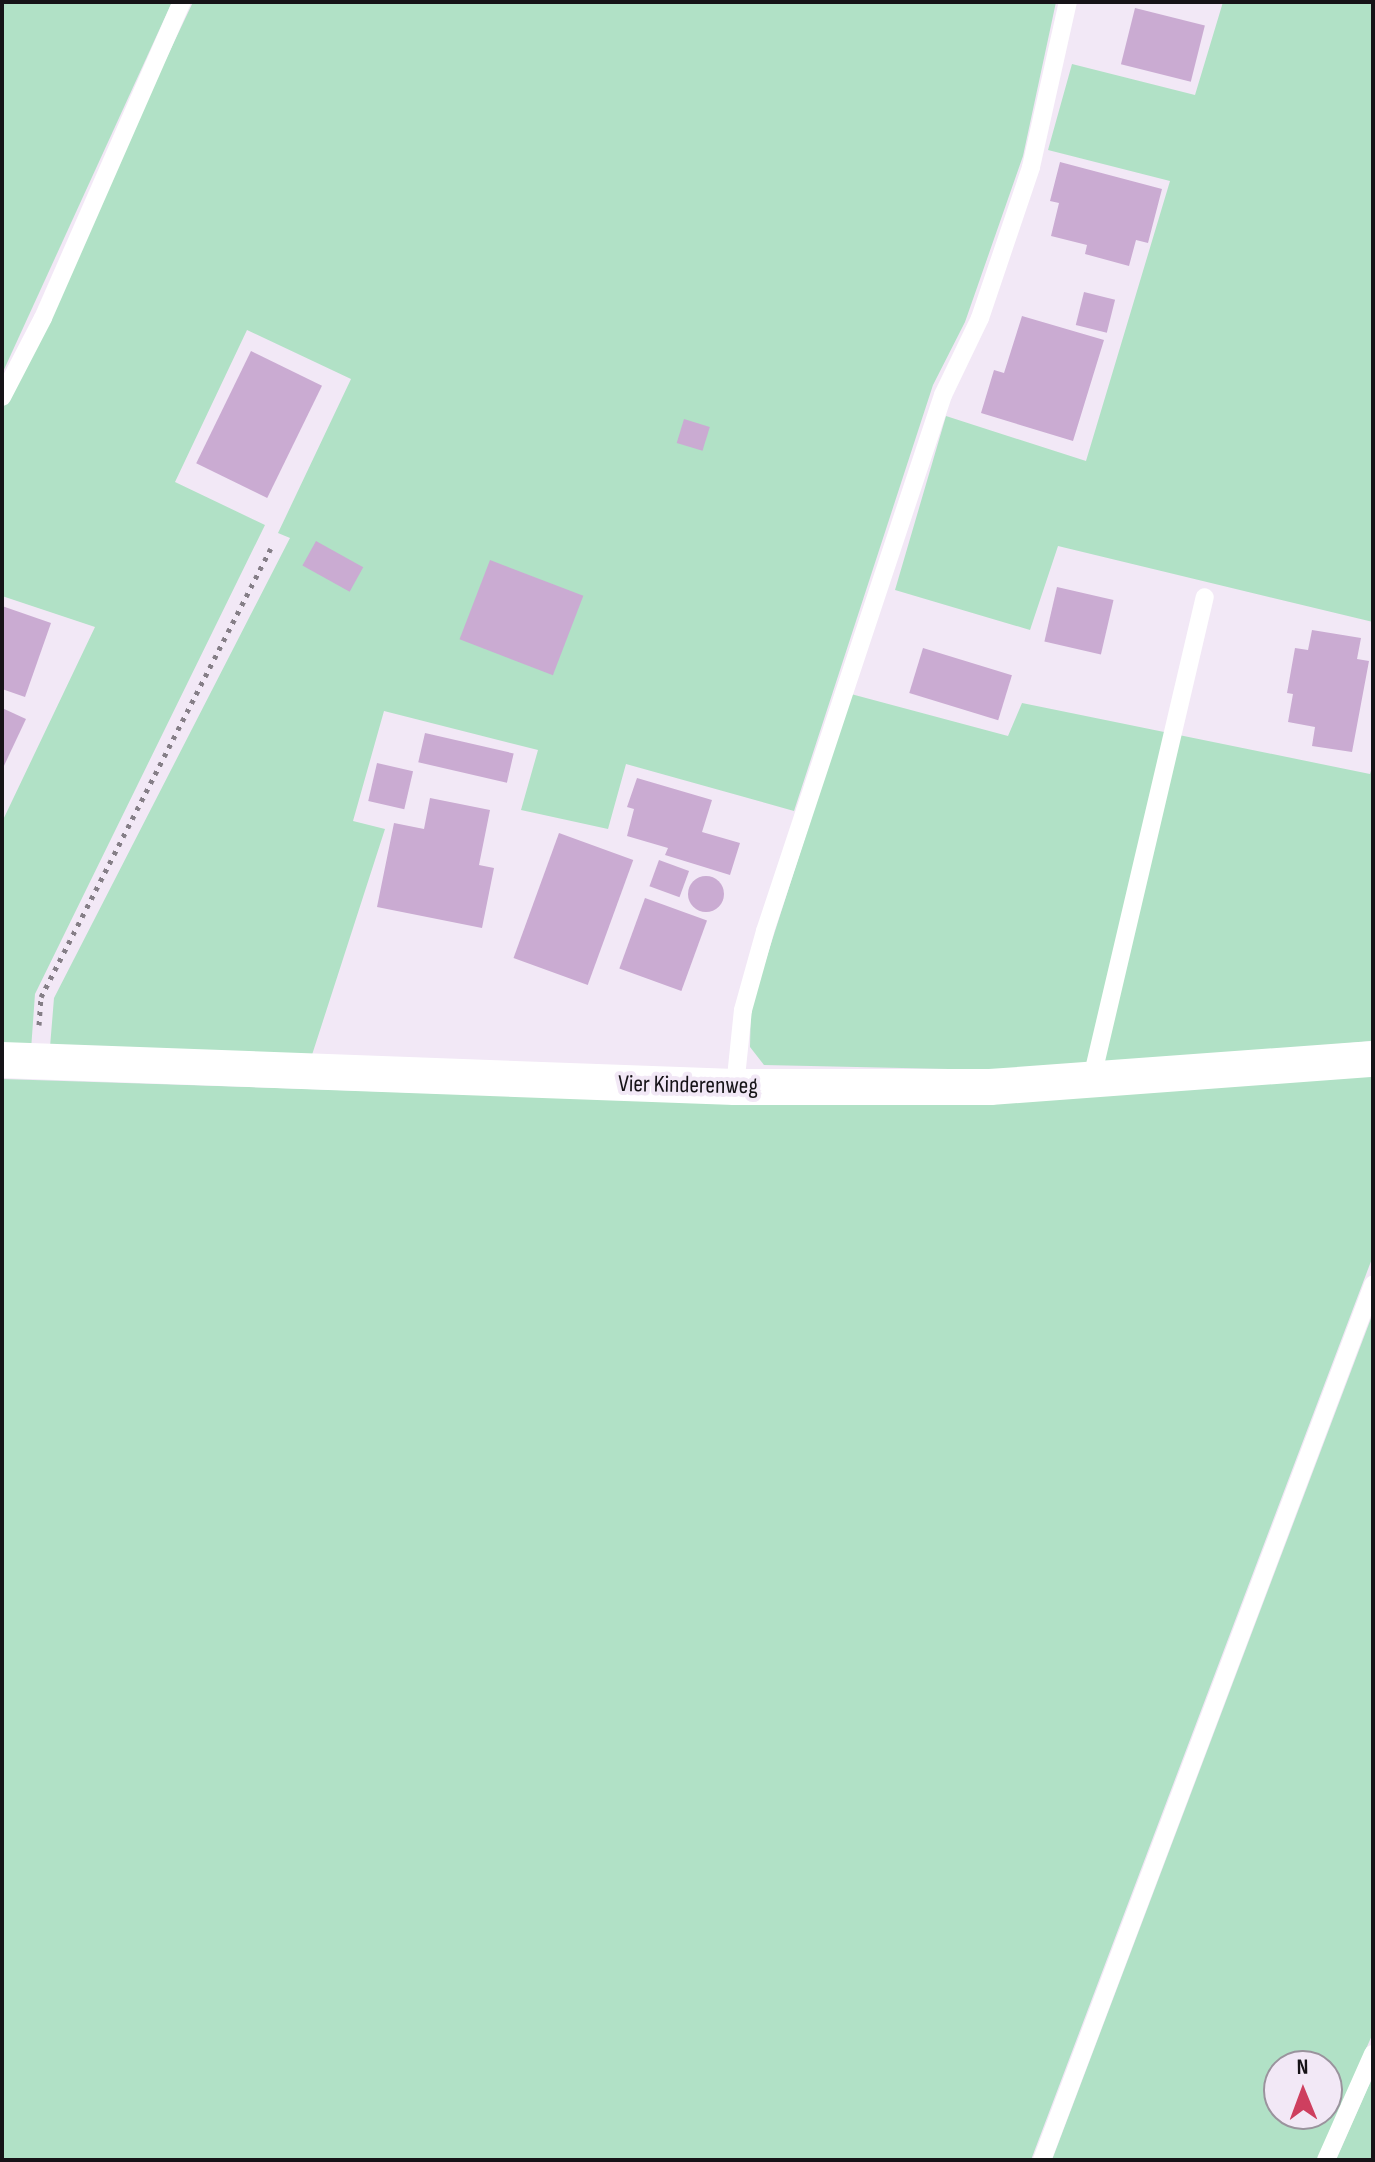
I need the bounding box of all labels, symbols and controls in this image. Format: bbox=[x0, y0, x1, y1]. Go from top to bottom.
street label: Vier Kinderenweg bbox=[618, 1069, 758, 1101]
north arrow bbox=[1263, 2050, 1343, 2130]
text: N bbox=[1296, 2054, 1309, 2081]

